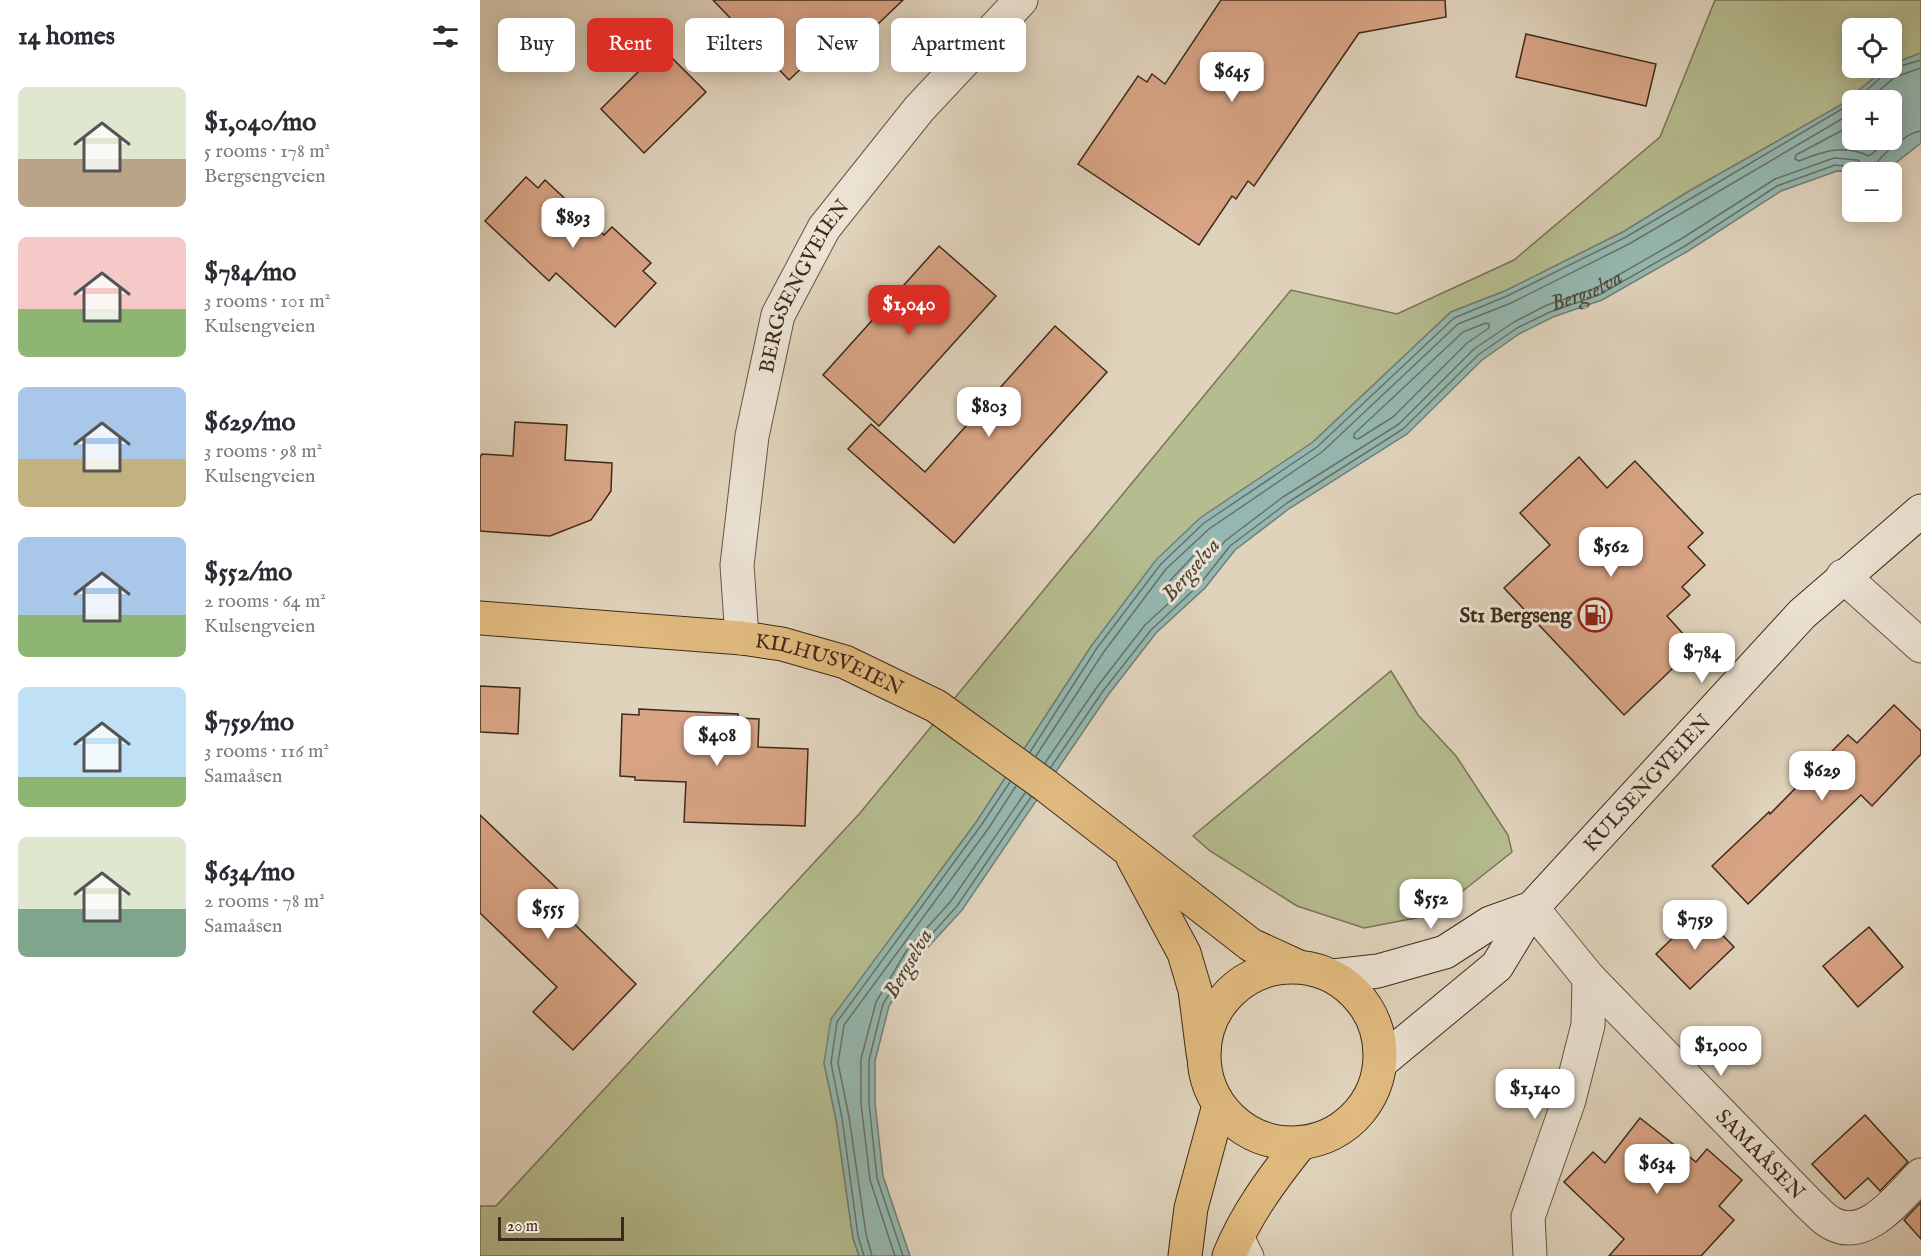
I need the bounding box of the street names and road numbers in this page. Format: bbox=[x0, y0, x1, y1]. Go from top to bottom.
street label: BERGSENGVEIEN bbox=[754, 195, 856, 376]
street label: KILHUSVEIEN bbox=[753, 628, 907, 703]
street label: KULSENGVEIEN bbox=[1578, 710, 1718, 859]
street label: SAMAÅSEN bbox=[1709, 1104, 1810, 1206]

